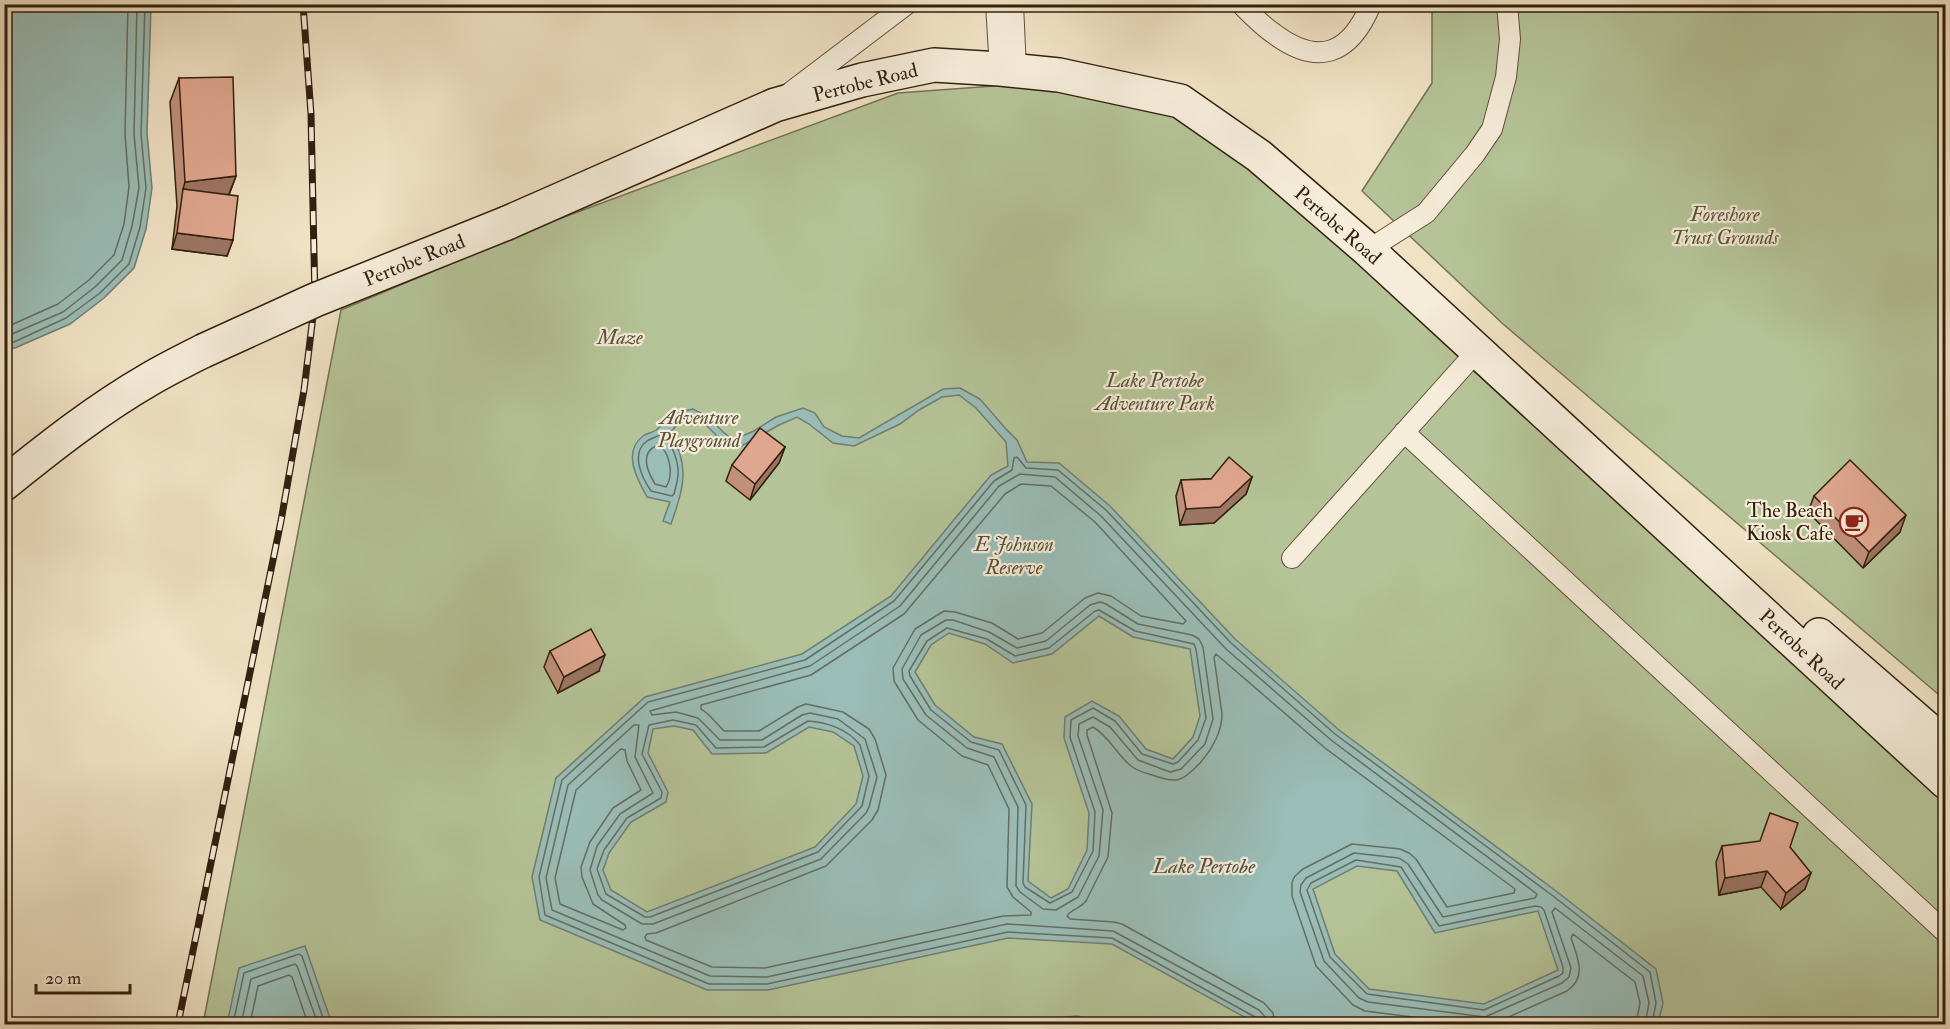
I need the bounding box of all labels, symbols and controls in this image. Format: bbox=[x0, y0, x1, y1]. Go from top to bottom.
street label: Pertobe Road bbox=[810, 57, 920, 108]
street label: Pertobe Road bbox=[1289, 181, 1386, 270]
park label: Foreshore Trust Grounds bbox=[1672, 202, 1779, 250]
street label: Pertobe Road bbox=[360, 229, 469, 292]
park label: Maze bbox=[596, 325, 643, 350]
park label: Lake Pertobe Adventure Park bbox=[1093, 368, 1215, 416]
park label: Adventure Playground bbox=[657, 405, 742, 453]
place label: The Beach Kiosk Cafe bbox=[1746, 498, 1834, 546]
cafe icon: The Beach Kiosk Cafe bbox=[1838, 506, 1870, 538]
park label: E Johnson Reserve bbox=[972, 532, 1054, 580]
street label: Pertobe Road bbox=[1754, 604, 1850, 695]
water label: Lake Pertobe bbox=[1152, 853, 1256, 880]
scale bar bbox=[36, 957, 130, 995]
text: 20 m bbox=[45, 967, 81, 990]

